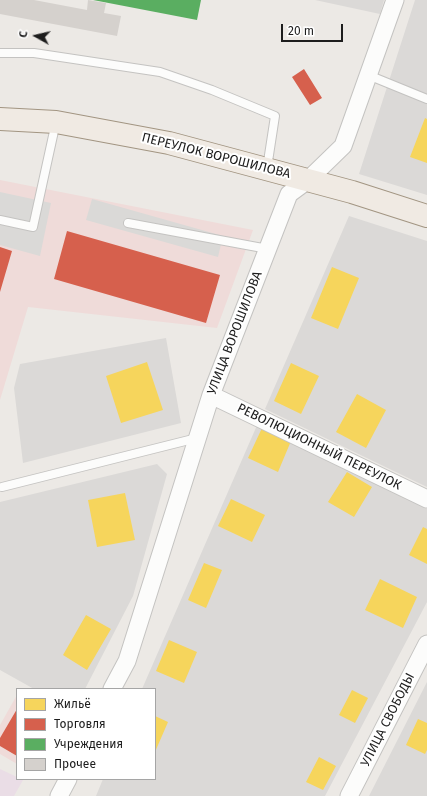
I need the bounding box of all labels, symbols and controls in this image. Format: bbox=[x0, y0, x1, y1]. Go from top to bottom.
north arrow bbox=[16, 16, 56, 56]
scale bar bbox=[283, 16, 345, 42]
text: 20 m bbox=[288, 24, 314, 38]
text: С bbox=[17, 30, 30, 38]
street label: ПЕРЕУЛОК ВОРОШИЛОВА bbox=[140, 130, 292, 182]
street label: УЛИЦА ВОРОШИЛОВА bbox=[204, 269, 266, 397]
street label: РЕВОЛЮЦИОННЫЙ ПЕРЕУЛОК bbox=[234, 400, 404, 494]
street label: УЛИЦА СВОБОДЫ bbox=[358, 671, 418, 769]
legend bbox=[16, 688, 156, 780]
text: Жильё bbox=[54, 697, 91, 711]
text: Торговля bbox=[54, 717, 106, 731]
text: Учреждения bbox=[54, 737, 123, 751]
text: Прочее bbox=[54, 757, 96, 771]

